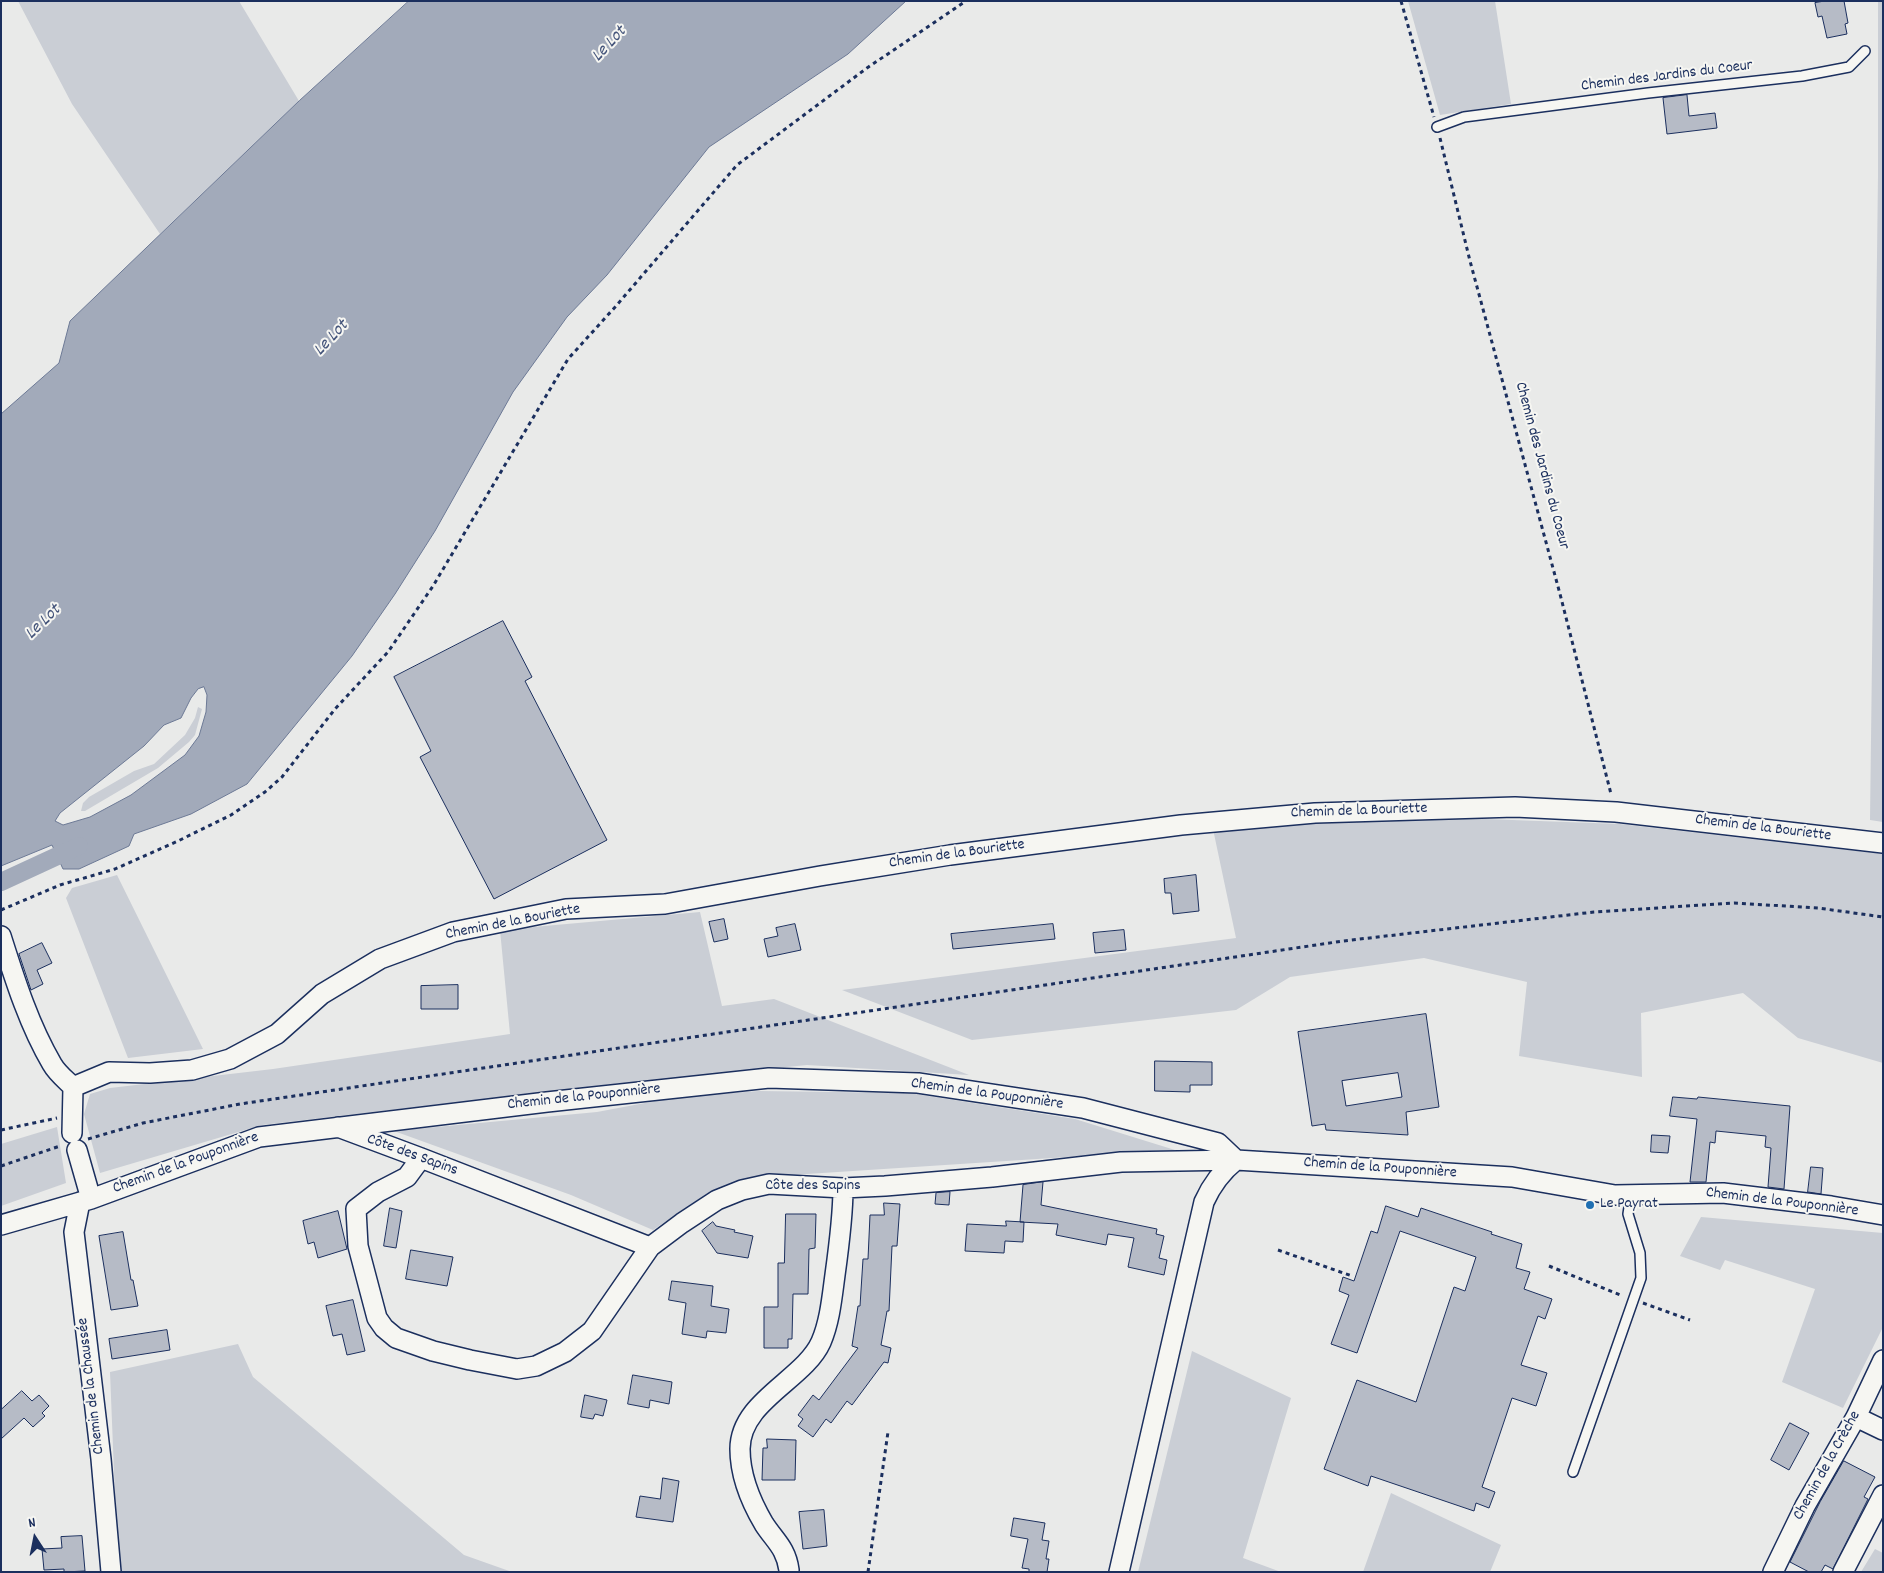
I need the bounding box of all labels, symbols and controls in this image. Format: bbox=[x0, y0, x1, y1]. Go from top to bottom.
water label: Le Lot bbox=[588, 22, 632, 68]
street label: Chemin des Jardins du Coeur bbox=[1580, 57, 1754, 97]
water label: Le Lot bbox=[310, 316, 354, 362]
street label: Chemin des Jardins du Coeur bbox=[1509, 380, 1573, 552]
water label: Le Lot bbox=[22, 601, 66, 645]
street label: Chemin de la Bouriette bbox=[1290, 800, 1428, 824]
street label: Chemin de la Bouriette bbox=[1694, 811, 1832, 847]
street label: Chemin de la Bouriette bbox=[888, 836, 1026, 874]
street label: Chemin de la Bouriette bbox=[444, 901, 582, 945]
street label: Chemin de la Pouponnière bbox=[910, 1075, 1064, 1115]
street label: Chemin de la Pouponnière bbox=[507, 1080, 661, 1116]
street label: Chemin de la Pouponnière bbox=[110, 1129, 262, 1199]
street label: Côte des Sapins bbox=[364, 1131, 460, 1181]
street label: Chemin de la Pouponnière bbox=[1303, 1154, 1457, 1184]
street label: Côte des Sapins bbox=[765, 1177, 861, 1197]
street label: Chemin de la Pouponnière bbox=[1705, 1184, 1859, 1222]
place label: Le Payrat bbox=[1600, 1195, 1658, 1215]
marker: Le Payrat bbox=[1584, 1199, 1596, 1211]
street label: Chemin de la Chaussée bbox=[74, 1317, 110, 1455]
street label: Chemin de la Crèche bbox=[1790, 1408, 1866, 1524]
north arrow bbox=[10, 1513, 60, 1563]
text: N bbox=[27, 1513, 37, 1534]

